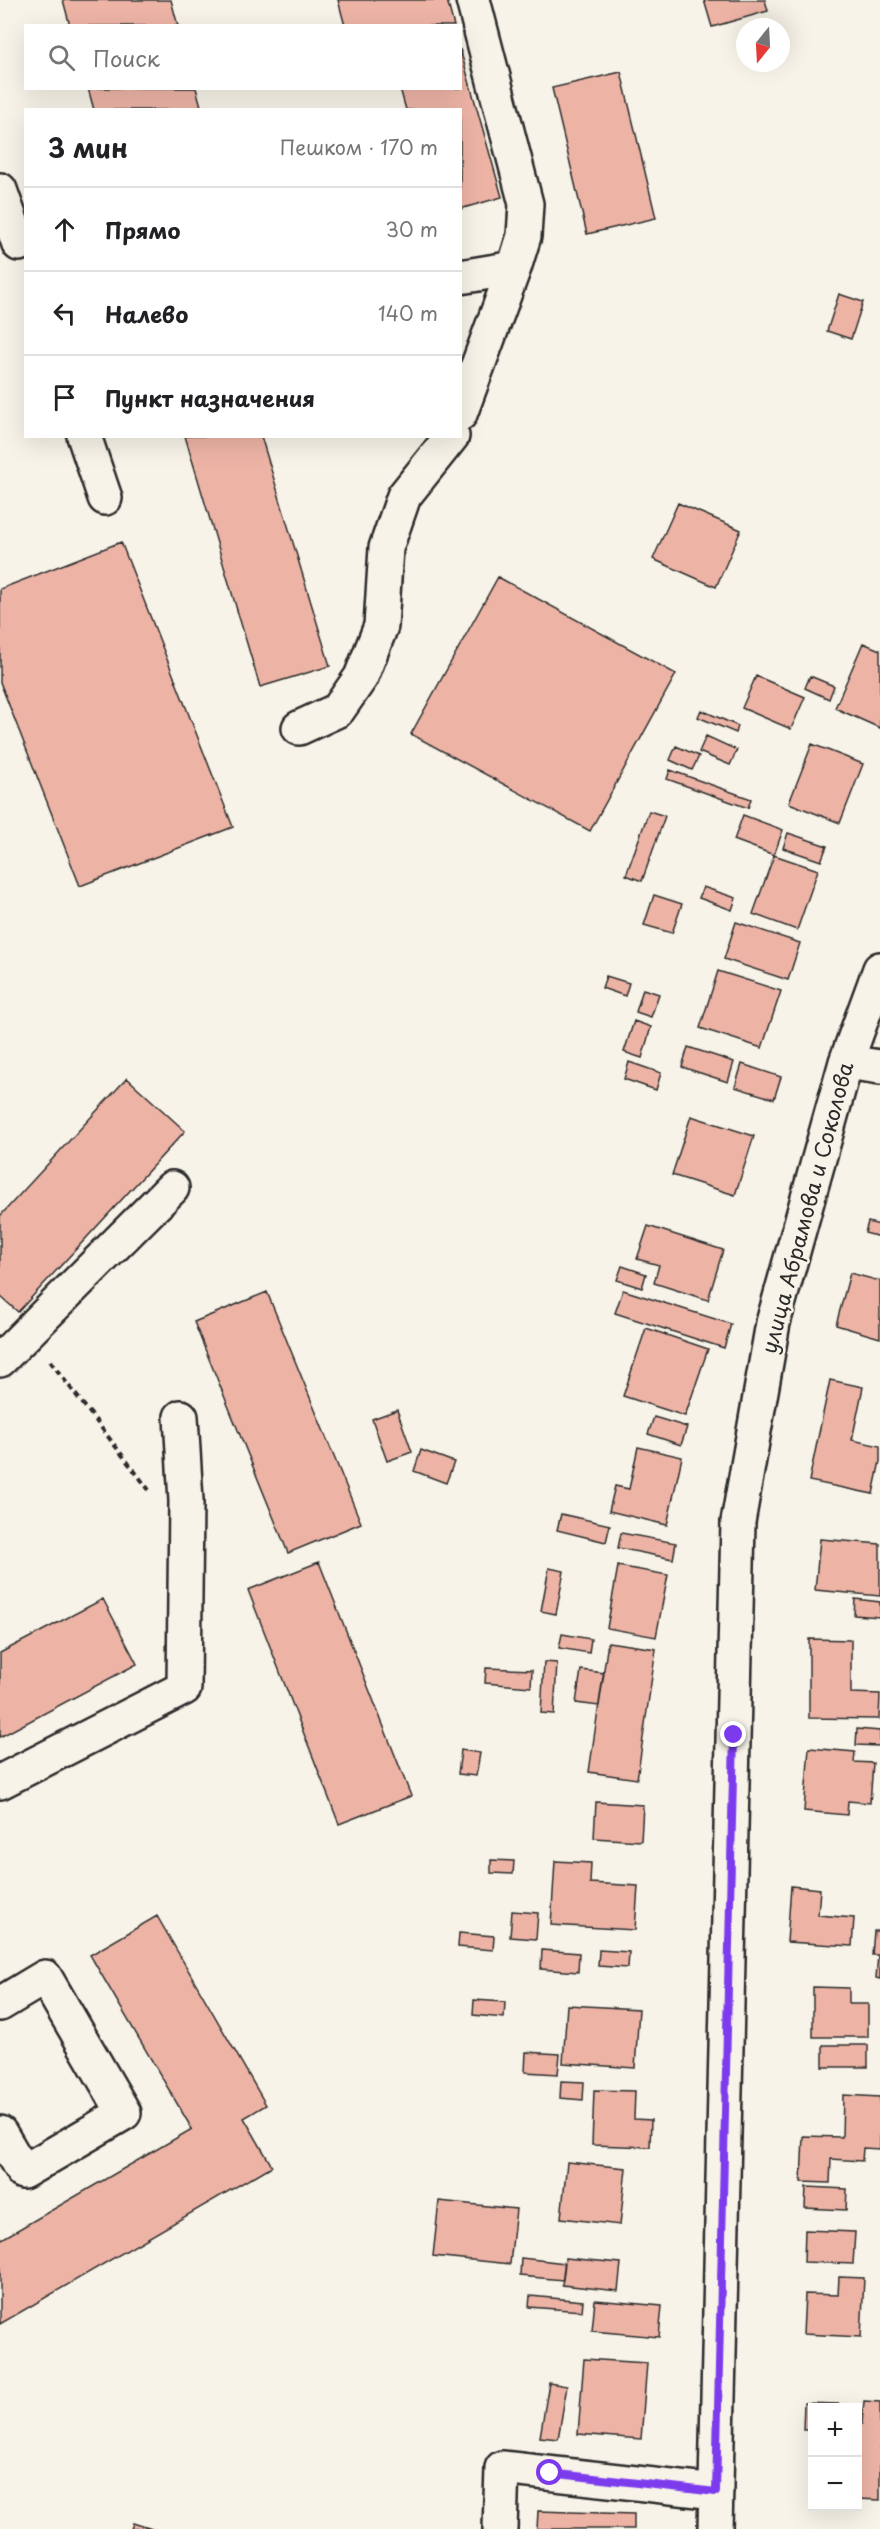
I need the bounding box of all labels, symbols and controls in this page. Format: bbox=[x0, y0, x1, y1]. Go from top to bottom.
north arrow bbox=[736, 18, 790, 72]
search box bbox=[24, 24, 462, 90]
icon: search bbox=[45, 41, 78, 74]
text: Поиск bbox=[93, 41, 160, 74]
text: 3 мин bbox=[48, 128, 128, 167]
text: Пешком · 170 m bbox=[280, 132, 438, 162]
icon: ahead bbox=[48, 213, 81, 246]
text: Прямо bbox=[105, 213, 180, 246]
text: 30 m bbox=[385, 214, 438, 244]
icon: left bbox=[48, 297, 81, 330]
text: Налево bbox=[105, 297, 188, 330]
text: 140 m bbox=[378, 298, 438, 328]
icon: arrive bbox=[48, 381, 81, 414]
text: Пункт назначения bbox=[105, 381, 315, 414]
street label: улица Абрамова и Соколова bbox=[752, 1058, 860, 1357]
route end bbox=[720, 1721, 746, 1747]
map controls bbox=[808, 2403, 862, 2511]
button: + bbox=[808, 2403, 862, 2457]
button: − bbox=[808, 2457, 862, 2511]
route start bbox=[536, 2459, 562, 2485]

